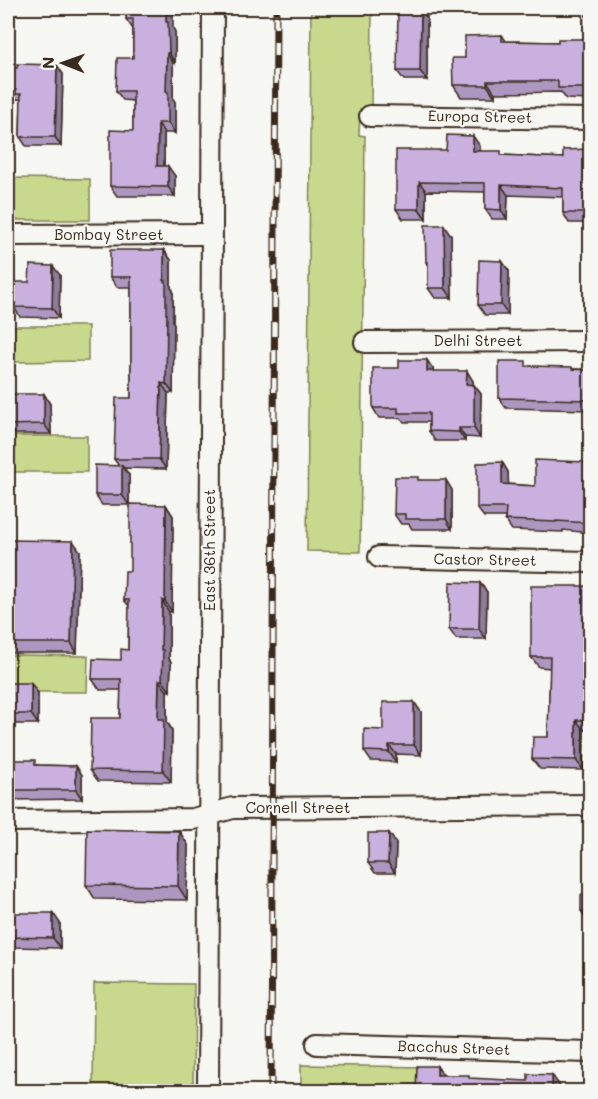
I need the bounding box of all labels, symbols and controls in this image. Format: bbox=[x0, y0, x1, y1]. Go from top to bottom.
north arrow bbox=[33, 33, 93, 93]
text: N bbox=[37, 56, 58, 69]
street label: Europa Street bbox=[428, 105, 532, 127]
street label: Bombay Street bbox=[54, 224, 164, 244]
street label: Delhi Street bbox=[434, 330, 522, 350]
street label: East 36th Street bbox=[199, 489, 219, 611]
street label: Castor Street bbox=[433, 548, 537, 570]
street label: Cornell Street bbox=[246, 797, 350, 817]
street label: Bacchus Street bbox=[397, 1035, 511, 1059]

